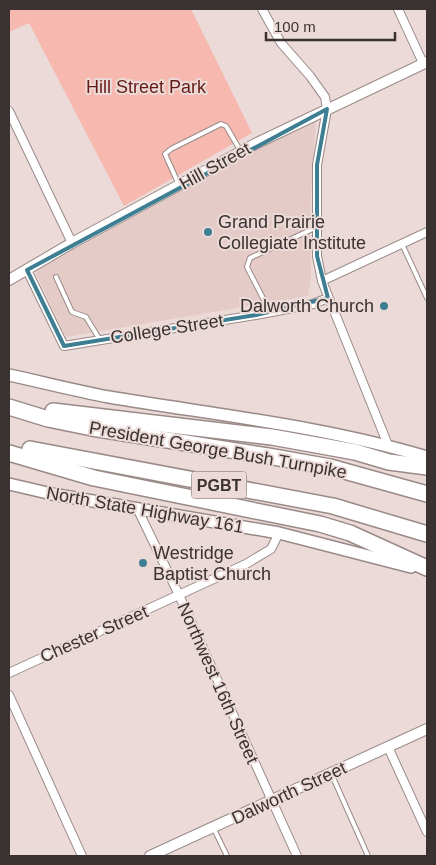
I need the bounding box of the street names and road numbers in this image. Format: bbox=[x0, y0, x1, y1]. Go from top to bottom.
street label: Hill Street bbox=[176, 138, 254, 194]
street label: College Street bbox=[109, 310, 225, 348]
street label: President George Bush Turnpike bbox=[88, 417, 348, 483]
road number: PGBT bbox=[192, 472, 246, 498]
street label: North State Highway 161 bbox=[45, 483, 245, 537]
street label: Northwest 16th Street bbox=[173, 599, 263, 767]
street label: Chester Street bbox=[37, 601, 151, 667]
street label: Dalworth Street bbox=[229, 758, 349, 828]

